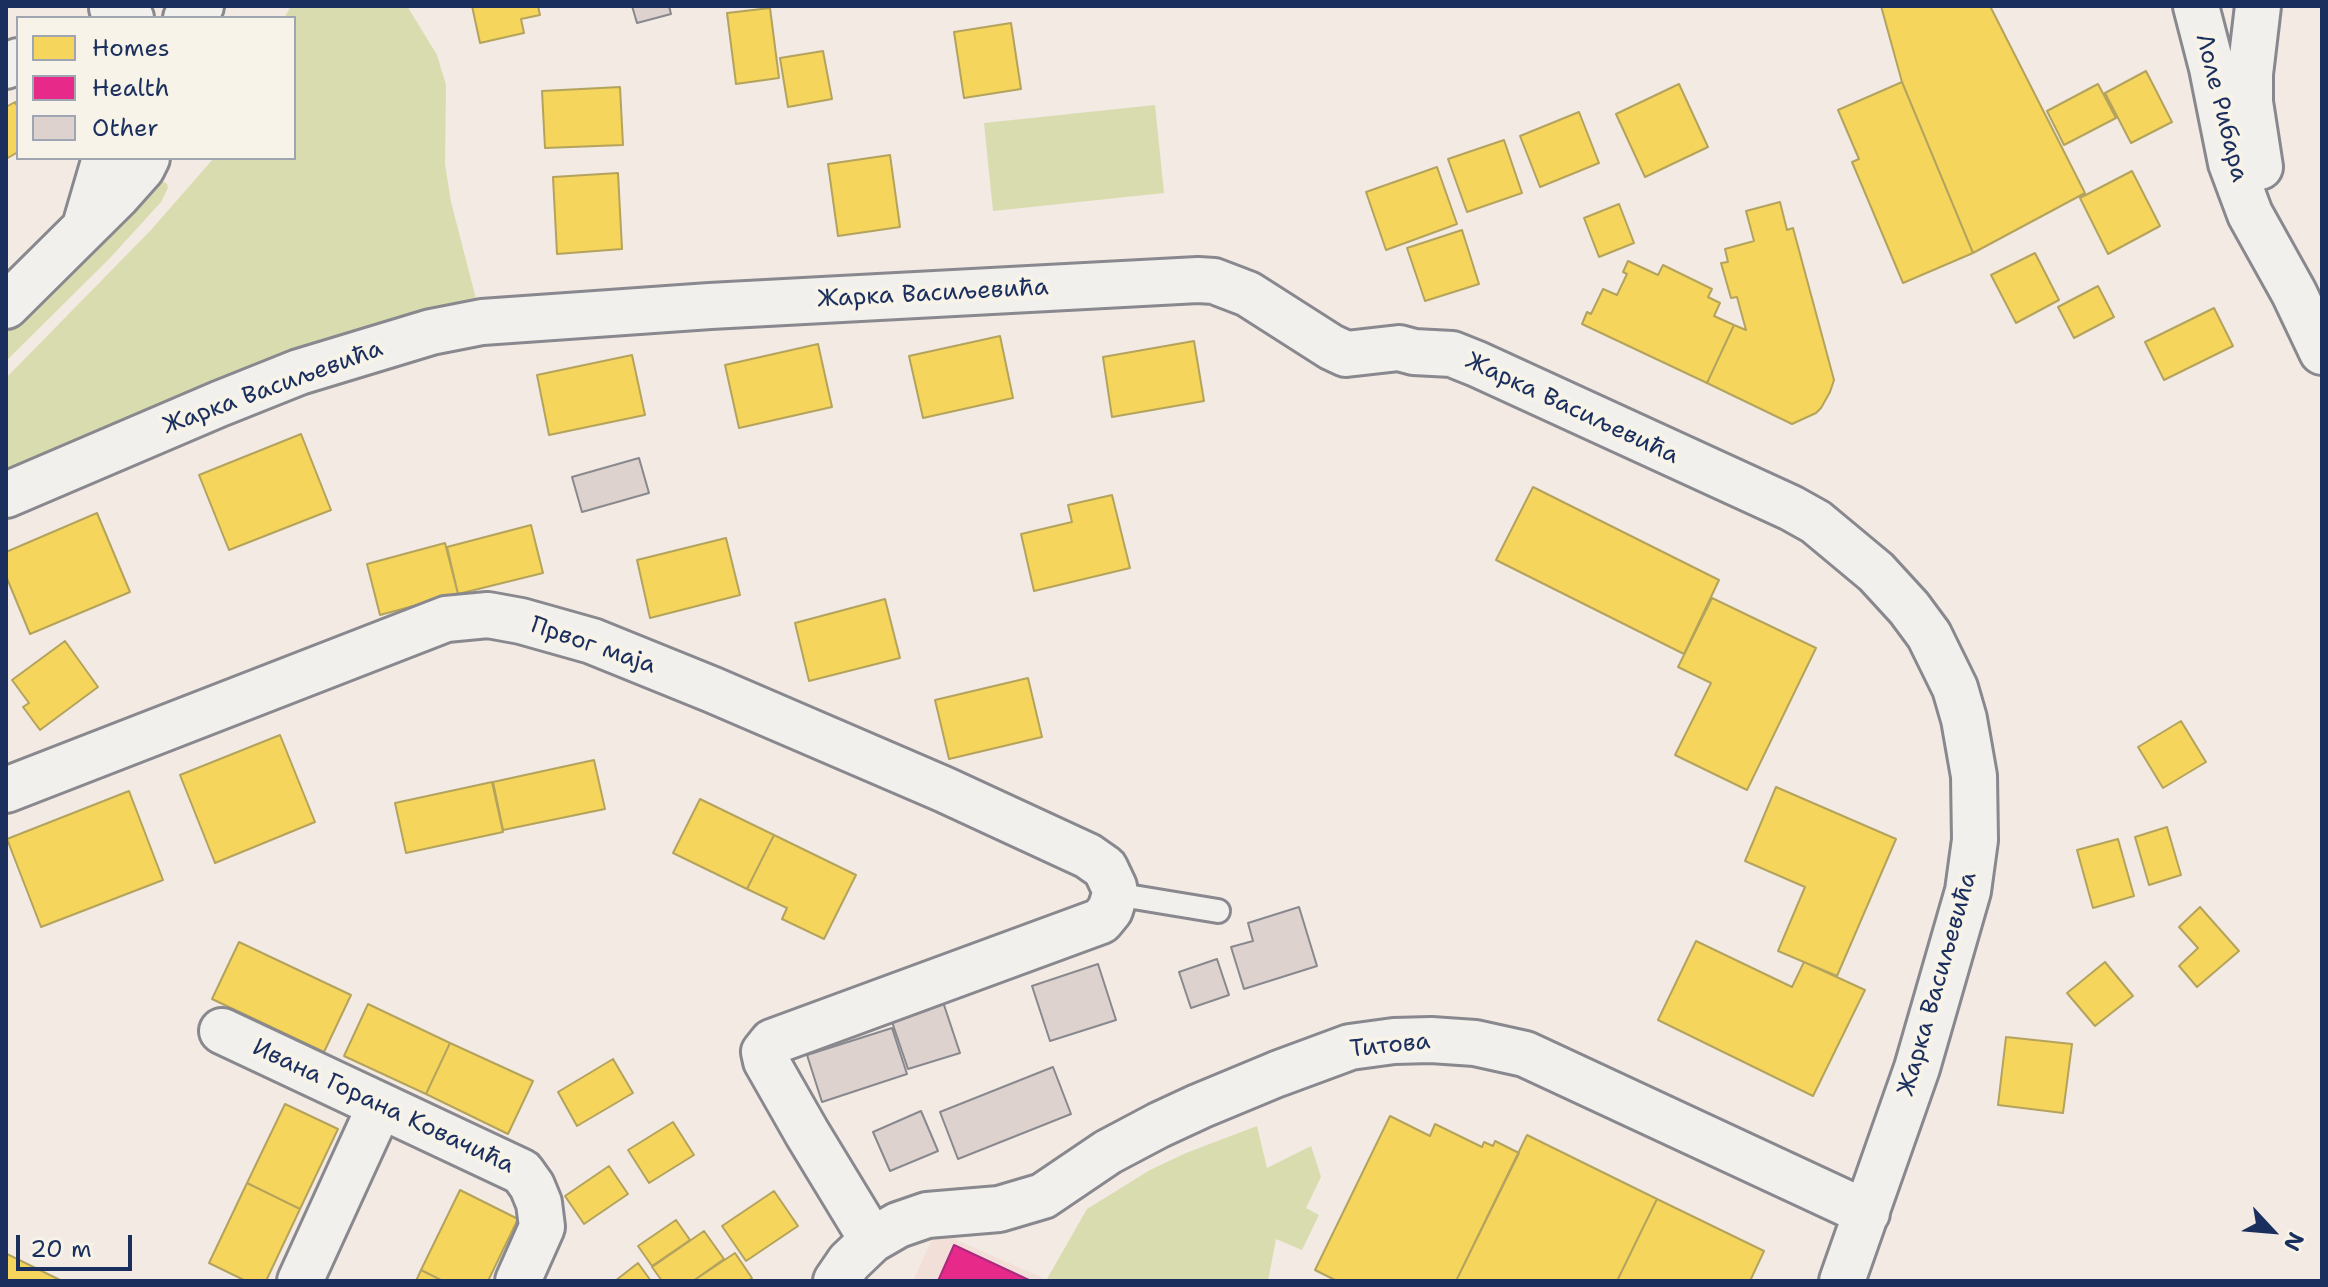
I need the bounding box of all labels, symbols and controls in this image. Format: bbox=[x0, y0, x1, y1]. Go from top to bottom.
legend bbox=[16, 16, 296, 160]
street label: Лоле Рибара bbox=[2189, 31, 2253, 185]
text: Homes bbox=[92, 32, 170, 64]
text: Health bbox=[92, 72, 170, 104]
text: Other bbox=[92, 112, 159, 144]
street label: Жарка Васиљевића bbox=[817, 274, 1049, 314]
street label: Жарка Васиљевића bbox=[159, 335, 387, 441]
street label: Жарка Васиљевића bbox=[1461, 347, 1683, 471]
street label: Првог маја bbox=[527, 611, 659, 681]
street label: Жарка Васиљевића bbox=[1892, 869, 1984, 1099]
street label: Титова bbox=[1348, 1027, 1432, 1065]
street label: Ивана Горана Ковачића bbox=[247, 1034, 519, 1180]
north arrow bbox=[2232, 1191, 2312, 1271]
scale bar bbox=[20, 1219, 136, 1269]
text: N bbox=[2277, 1228, 2311, 1256]
text: 20 m bbox=[30, 1233, 92, 1265]

